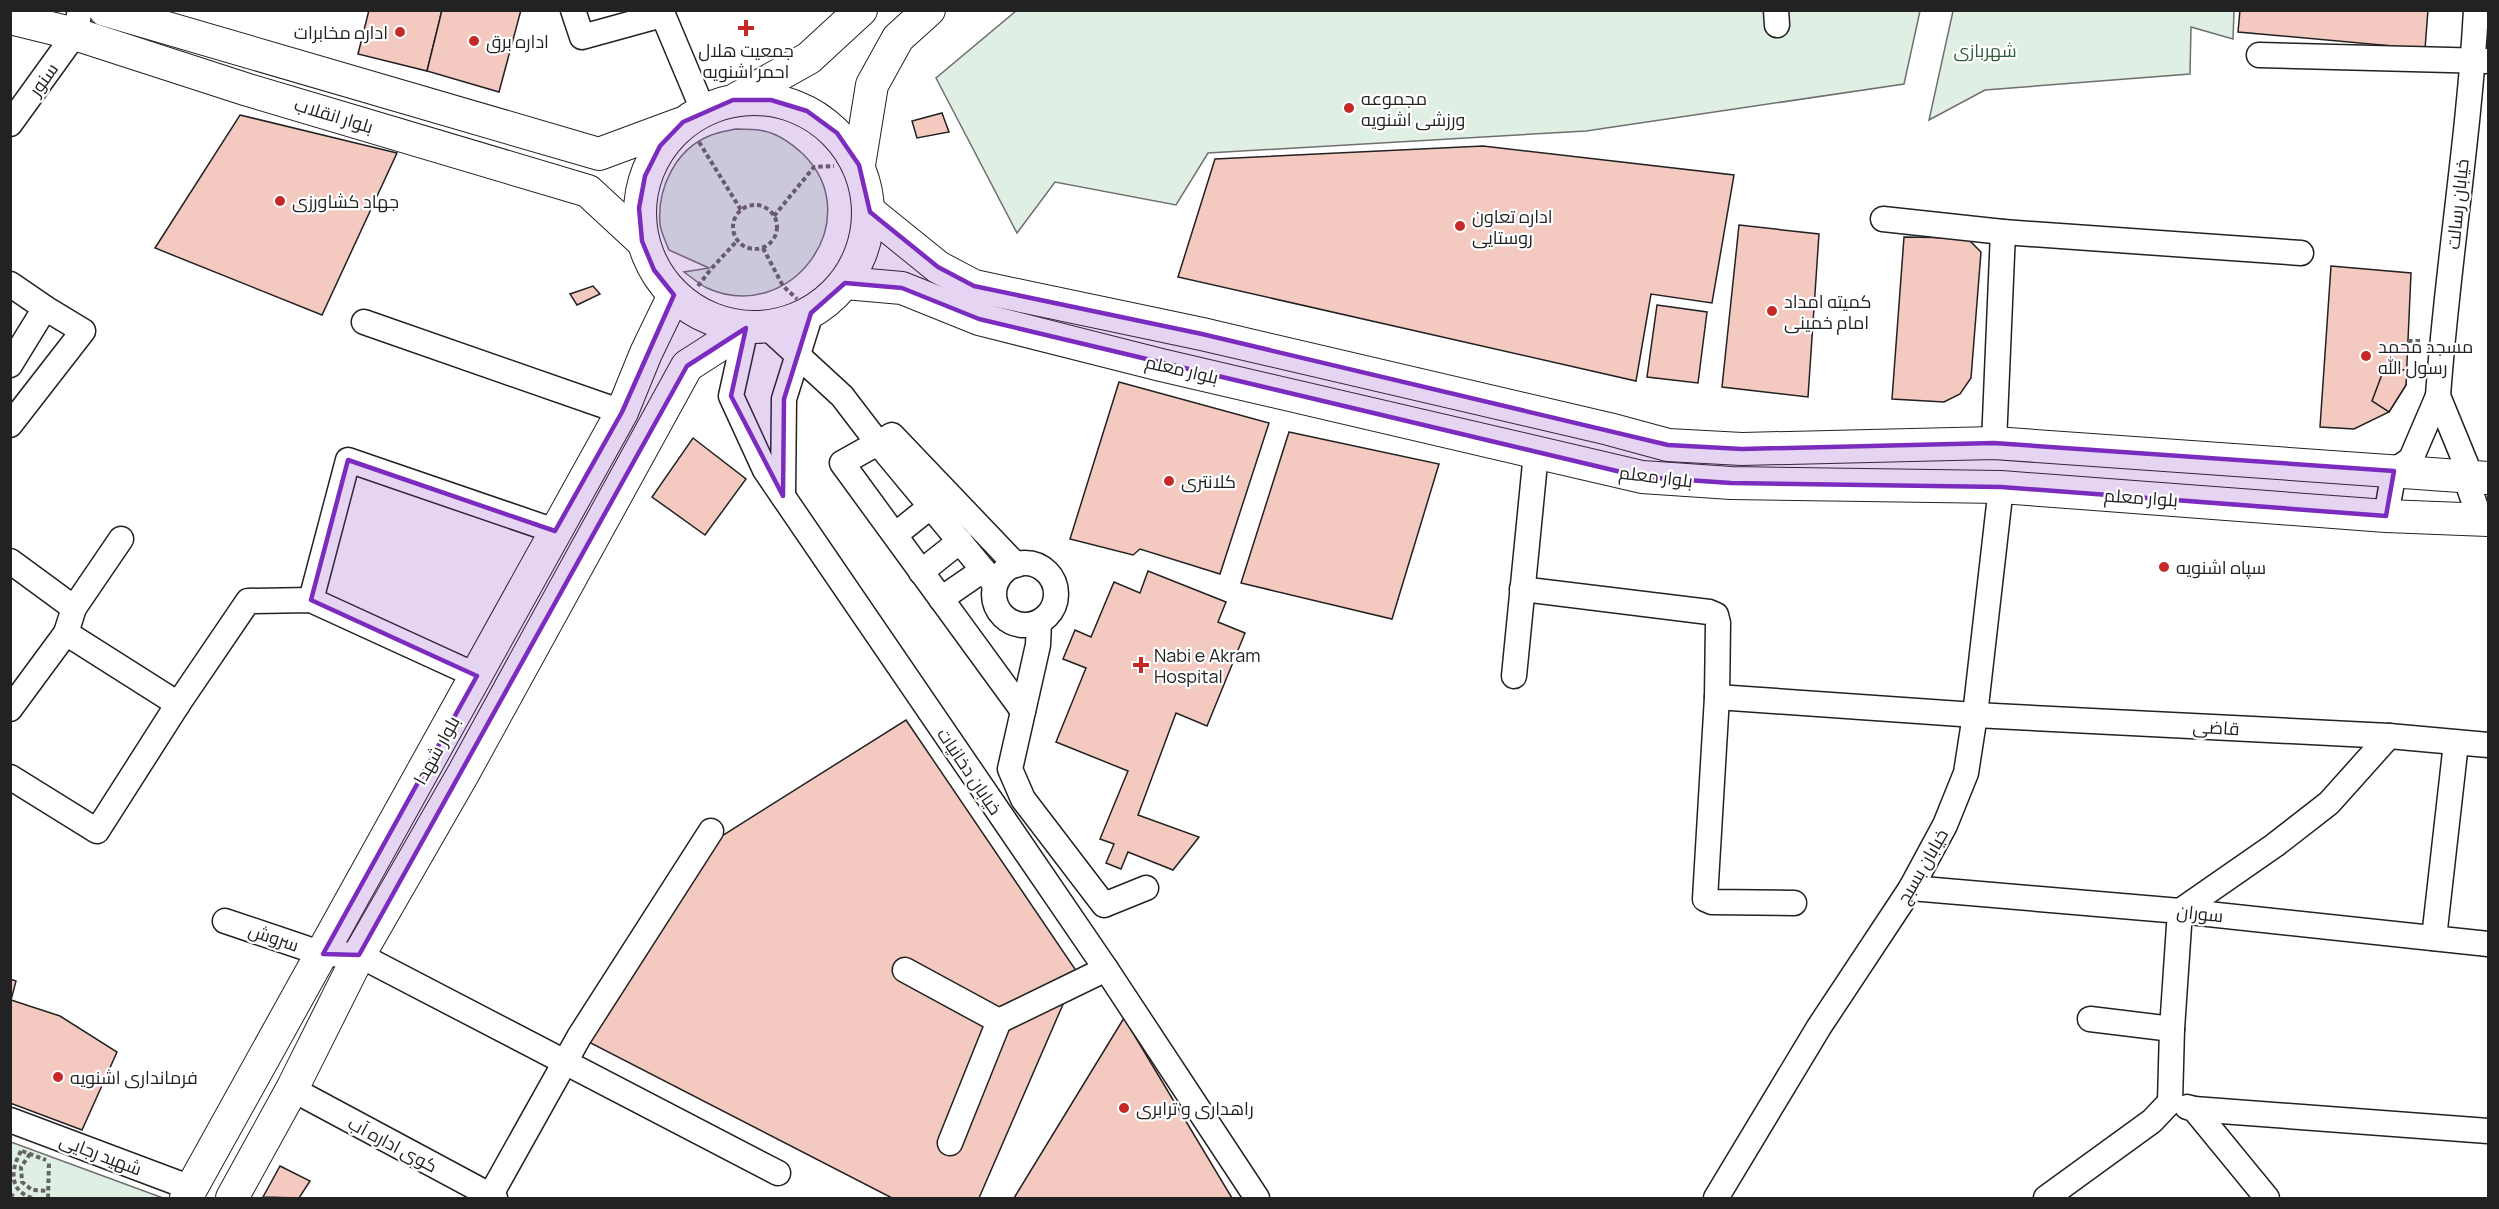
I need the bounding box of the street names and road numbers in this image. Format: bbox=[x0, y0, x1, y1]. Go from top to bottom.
street label: سنور bbox=[22, 58, 63, 101]
street label: بلوار انقلاب bbox=[292, 92, 376, 138]
street label: خیابان رسالت bbox=[2440, 158, 2474, 250]
street label: بلوار معلم bbox=[1143, 349, 1221, 390]
street label: بلوار معلم bbox=[1618, 460, 1694, 493]
street label: بلوار معلم bbox=[2103, 482, 2179, 513]
street label: بلوار شهدا bbox=[407, 711, 465, 789]
street label: قاضی bbox=[2192, 714, 2240, 740]
street label: خیابان دخانیات bbox=[932, 723, 1008, 819]
street label: خیابان بسبچ bbox=[1891, 824, 1954, 909]
street label: سوران bbox=[2175, 899, 2225, 927]
street label: سروش bbox=[246, 917, 302, 957]
street label: کوی اداره آب bbox=[344, 1110, 442, 1178]
street label: شهید رجایی bbox=[57, 1127, 145, 1181]

